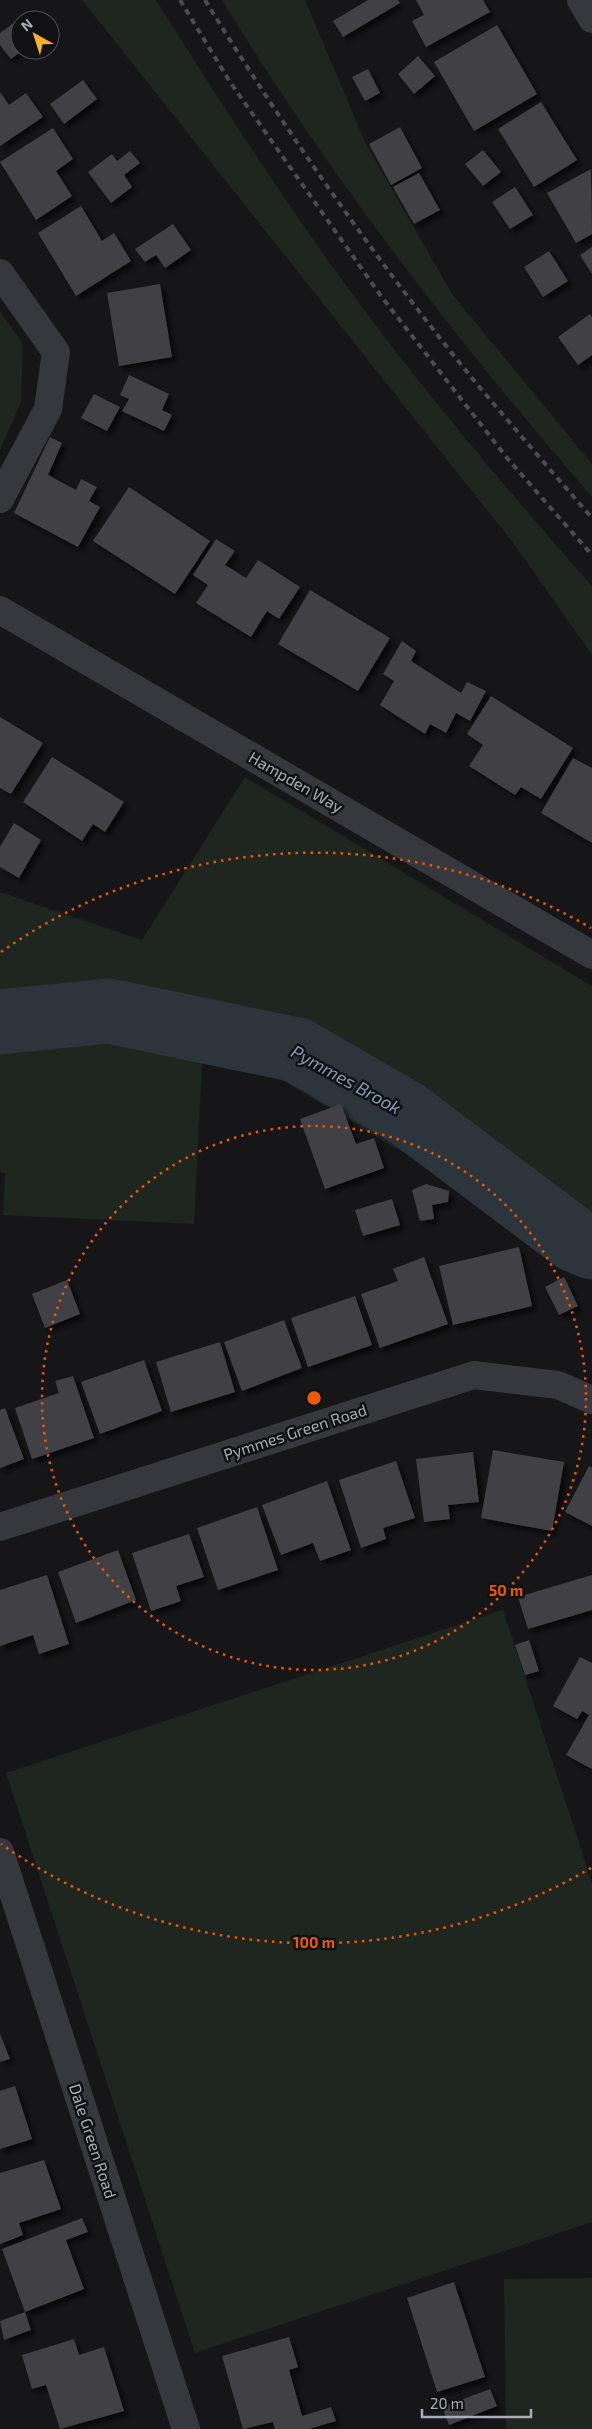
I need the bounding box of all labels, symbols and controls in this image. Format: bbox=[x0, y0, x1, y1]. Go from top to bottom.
north arrow bbox=[10, 10, 60, 60]
text: N bbox=[17, 15, 36, 34]
street label: Hampden Way bbox=[246, 747, 347, 816]
water label: Pymmes Brook bbox=[288, 1040, 405, 1118]
centre of rings bbox=[305, 1389, 323, 1407]
street label: Pymmes Green Road bbox=[221, 1399, 369, 1464]
text: 50 m bbox=[489, 1581, 523, 1599]
text: 100 m bbox=[293, 1933, 335, 1951]
street label: Dale Green Road bbox=[66, 2081, 121, 2201]
scale bar bbox=[422, 2386, 531, 2418]
text: 20 m bbox=[430, 2394, 464, 2412]

